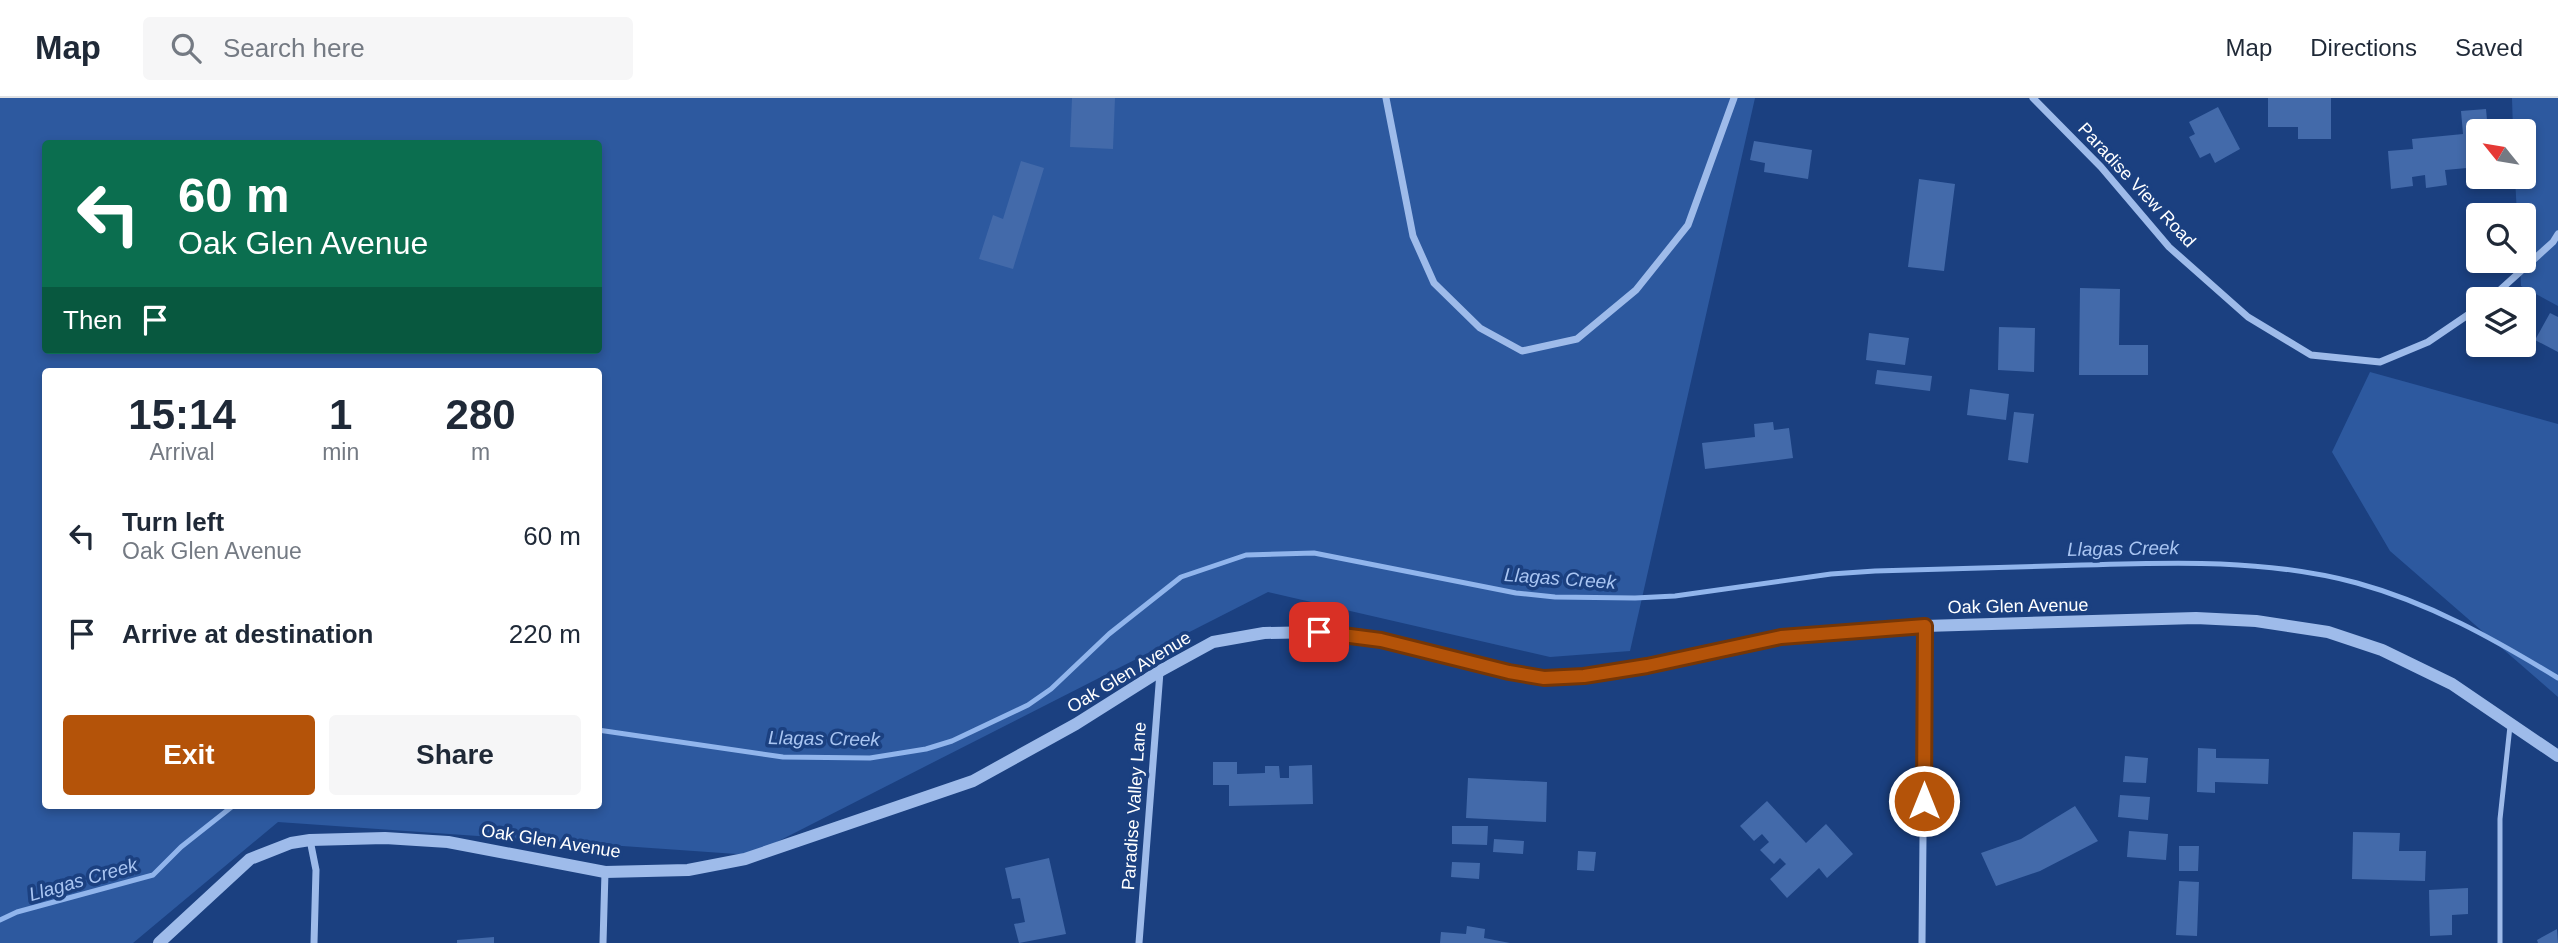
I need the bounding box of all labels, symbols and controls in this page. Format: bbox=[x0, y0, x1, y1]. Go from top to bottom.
search box bbox=[143, 17, 633, 80]
text: Map bbox=[35, 29, 101, 66]
icon: search bbox=[167, 29, 205, 67]
text: Search here bbox=[223, 33, 365, 63]
text: Map bbox=[2226, 34, 2272, 61]
text: Directions bbox=[2310, 34, 2417, 61]
text: Saved bbox=[2455, 34, 2523, 61]
street label: Paradise View Road bbox=[2074, 119, 2200, 251]
north arrow bbox=[2466, 119, 2536, 189]
map controls bbox=[2466, 119, 2536, 357]
icon: left bbox=[63, 168, 154, 259]
text: 60 m bbox=[178, 168, 290, 222]
button: search bbox=[2466, 203, 2536, 273]
text: Oak Glen Avenue bbox=[178, 225, 428, 261]
button: layers bbox=[2466, 287, 2536, 357]
icon: arrive bbox=[136, 301, 174, 339]
text: Then bbox=[63, 305, 122, 335]
text: 15:14 bbox=[128, 391, 236, 438]
text: 1 bbox=[329, 391, 352, 438]
text: 280 bbox=[446, 391, 516, 438]
text: Arrival bbox=[149, 439, 215, 465]
text: min bbox=[322, 439, 359, 465]
text: m bbox=[471, 439, 490, 465]
text: Turn left bbox=[122, 507, 224, 537]
icon: left bbox=[63, 517, 101, 555]
text: 60 m bbox=[523, 521, 581, 551]
water label: Llagas Creek bbox=[2067, 537, 2181, 560]
text: Oak Glen Avenue bbox=[122, 538, 302, 564]
water label: Llagas Creek bbox=[1503, 564, 1618, 593]
street label: Oak Glen Avenue bbox=[1947, 595, 2089, 617]
pin bbox=[1289, 602, 1349, 662]
icon: arrive bbox=[1300, 613, 1338, 651]
icon: arrive bbox=[63, 615, 101, 653]
text: Arrive at destination bbox=[122, 619, 373, 649]
text: 220 m bbox=[509, 619, 581, 649]
street label: Oak Glen Avenue bbox=[1064, 627, 1194, 717]
button: Exit bbox=[63, 715, 315, 795]
button: Share bbox=[329, 715, 581, 795]
street label: Paradise Valley Lane bbox=[1118, 721, 1150, 891]
water label: Llagas Creek bbox=[768, 727, 882, 750]
position arrow bbox=[1887, 764, 1961, 838]
street label: Oak Glen Avenue bbox=[480, 820, 622, 862]
water label: Llagas Creek bbox=[26, 854, 141, 905]

